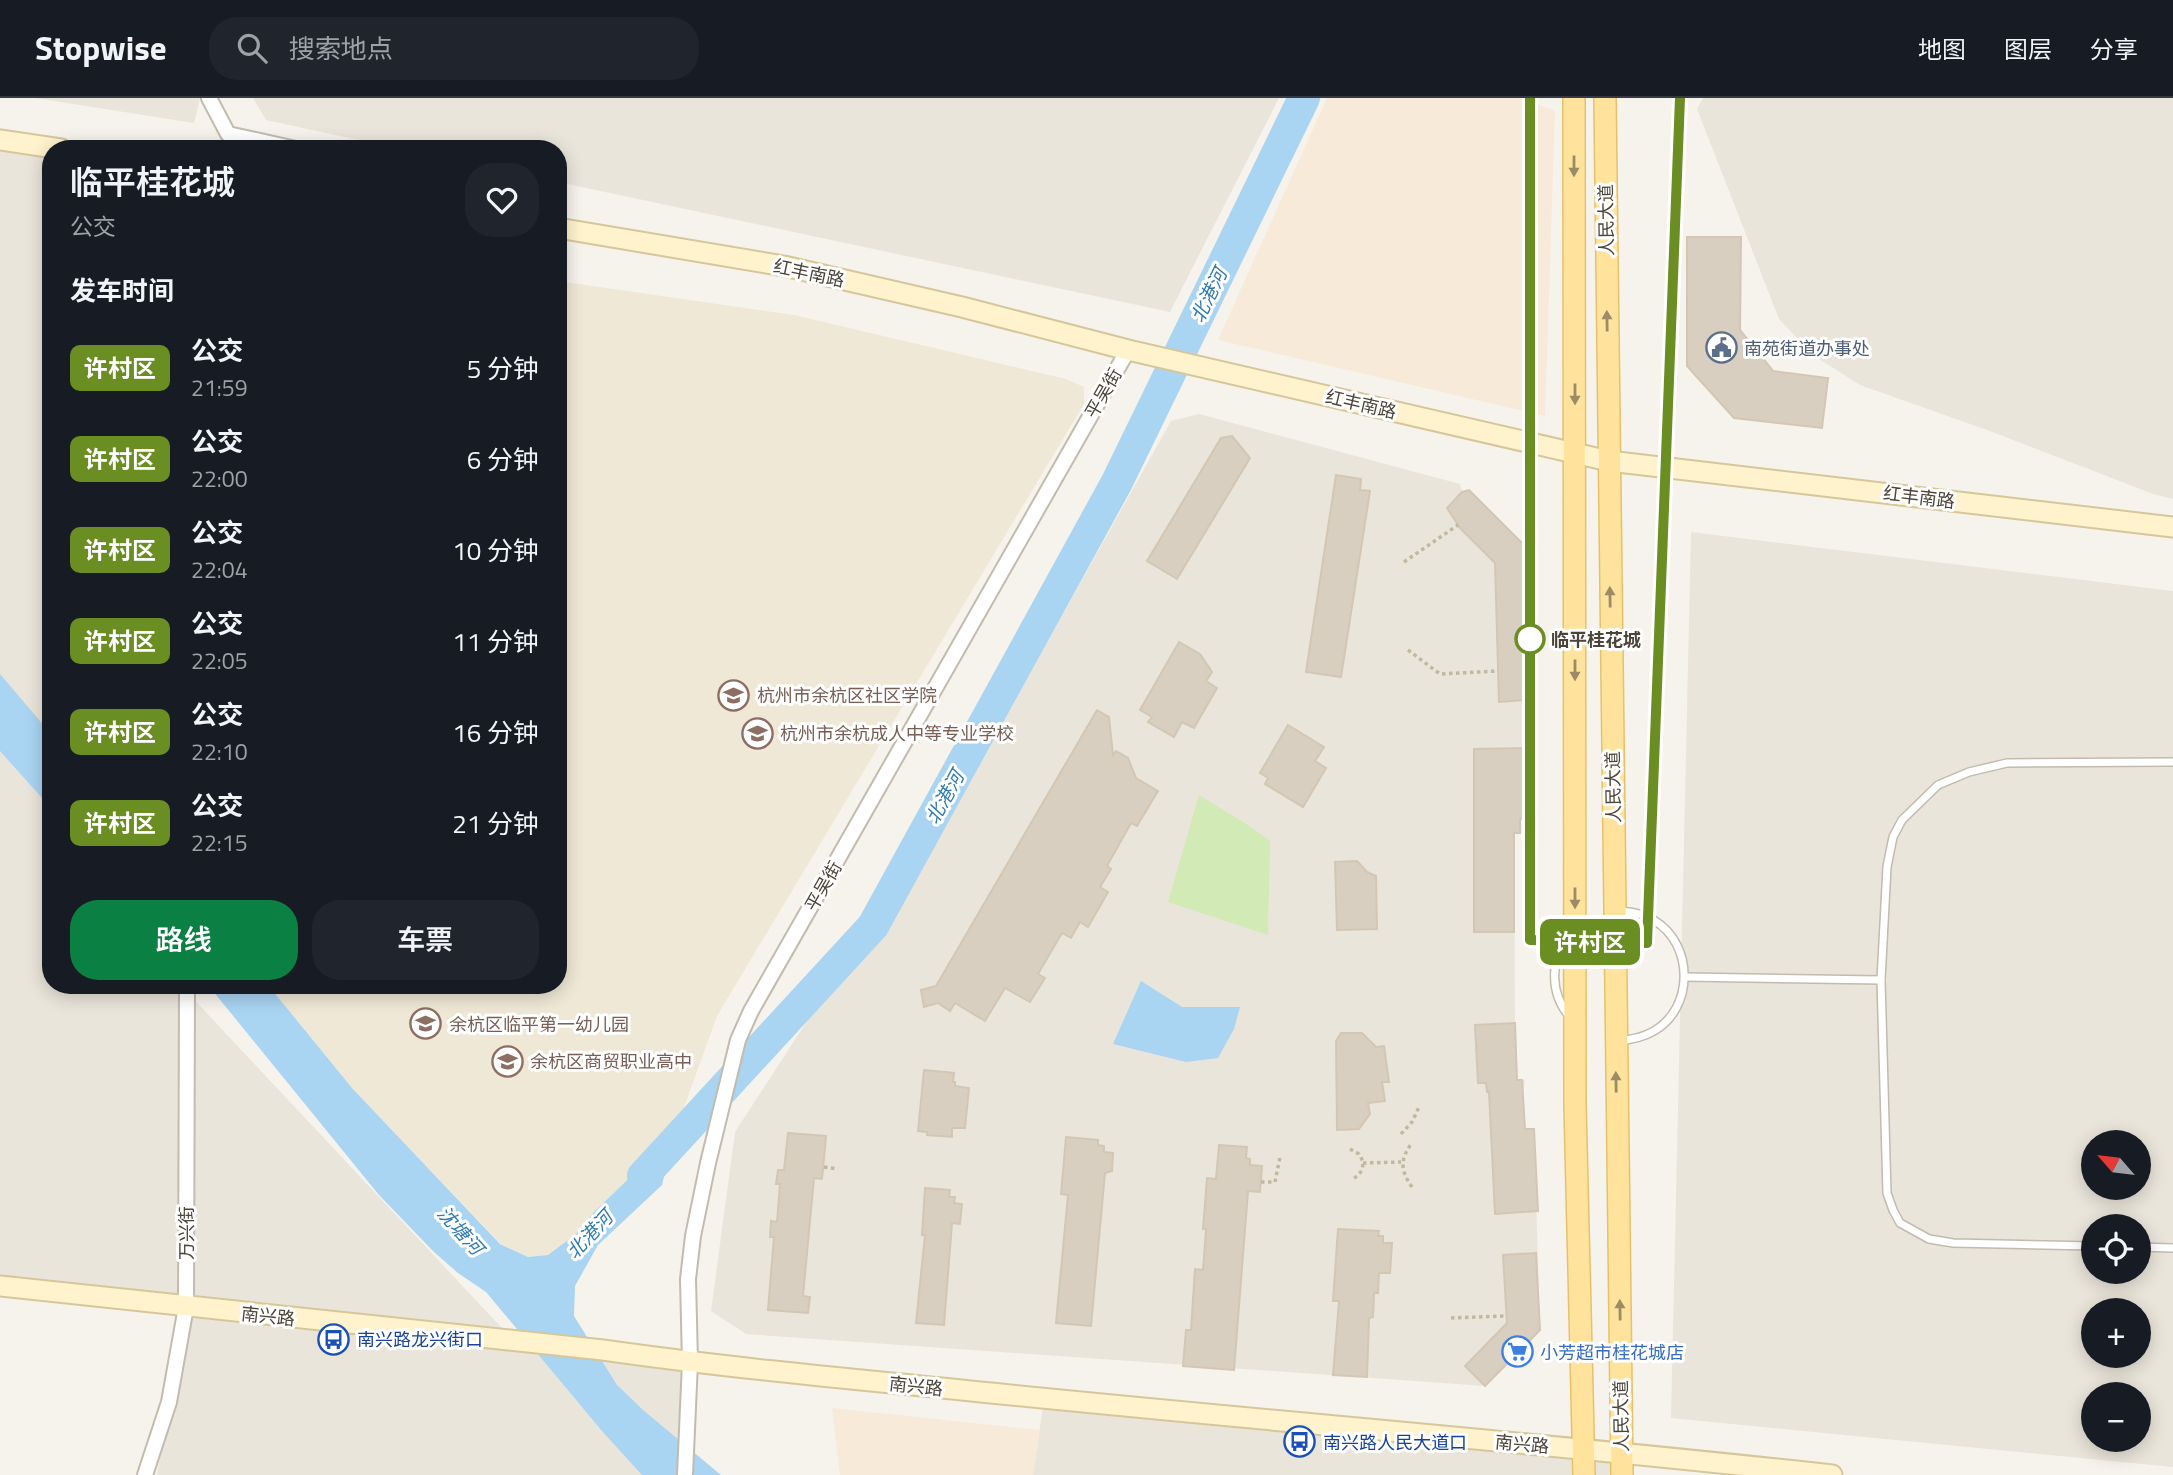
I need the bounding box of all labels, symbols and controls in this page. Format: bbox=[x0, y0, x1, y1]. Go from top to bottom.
search box bbox=[209, 17, 699, 80]
text: Stopwise bbox=[35, 23, 167, 73]
icon: search bbox=[233, 29, 271, 67]
text: 搜索地点 bbox=[289, 29, 393, 68]
text: 地图 bbox=[1918, 31, 1966, 67]
text: 图层 bbox=[2004, 31, 2052, 67]
text: 分享 bbox=[2090, 31, 2138, 67]
one-way arrow bbox=[1568, 155, 1580, 177]
text: 临平桂花城 bbox=[70, 157, 235, 207]
button: heart bbox=[465, 163, 539, 237]
street label: 人民大道 bbox=[1592, 184, 1620, 256]
text: 公交 bbox=[70, 209, 116, 244]
street label: 红丰南路 bbox=[771, 252, 847, 294]
water label: 北港河 bbox=[1182, 259, 1235, 327]
text: 发车时间 bbox=[70, 271, 174, 310]
one-way arrow bbox=[1601, 310, 1613, 332]
text: 公交 bbox=[191, 331, 243, 370]
public building icon: 南苑街道办事处 bbox=[1704, 331, 1738, 365]
place label: 南苑街道办事处 bbox=[1744, 335, 1870, 362]
text: 5 分钟 bbox=[467, 349, 539, 388]
text: 许村区 bbox=[84, 350, 156, 386]
street label: 平吴街 bbox=[1078, 363, 1128, 423]
text: 21:59 bbox=[191, 370, 248, 405]
street label: 红丰南路 bbox=[1323, 383, 1399, 425]
one-way arrow bbox=[1569, 383, 1581, 405]
text: 公交 bbox=[191, 422, 243, 461]
text: 6 分钟 bbox=[467, 440, 539, 479]
text: 许村区 bbox=[84, 441, 156, 477]
text: 22:00 bbox=[191, 461, 248, 496]
street label: 红丰南路 bbox=[1882, 479, 1956, 515]
text: 公交 bbox=[191, 513, 243, 552]
text: 10 分钟 bbox=[452, 531, 539, 570]
text: 许村区 bbox=[84, 532, 156, 568]
text: 22:04 bbox=[191, 552, 248, 587]
one-way arrow bbox=[1605, 586, 1616, 608]
text: 公交 bbox=[191, 604, 243, 643]
text: 11 分钟 bbox=[452, 622, 539, 661]
text: 许村区 bbox=[84, 623, 156, 659]
marker: 临平桂花城 bbox=[1515, 624, 1545, 654]
place label: 临平桂花城 bbox=[1551, 626, 1641, 653]
text: 22:05 bbox=[191, 643, 248, 678]
one-way arrow bbox=[1569, 659, 1581, 681]
school or university icon: 杭州市余杭区社区学院 bbox=[717, 678, 751, 712]
place label: 杭州市余杭区社区学院 bbox=[757, 682, 937, 709]
text: 公交 bbox=[191, 695, 243, 734]
text: 16 分钟 bbox=[452, 713, 539, 752]
text: 许村区 bbox=[84, 714, 156, 750]
school or university icon: 杭州市余杭成人中等专业学校 bbox=[740, 716, 774, 750]
place label: 杭州市余杭成人中等专业学校 bbox=[780, 720, 1014, 747]
text: 22:10 bbox=[191, 734, 248, 769]
street label: 人民大道 bbox=[1599, 751, 1627, 823]
water label: 北港河 bbox=[917, 762, 972, 829]
text: 公交 bbox=[191, 786, 243, 825]
text: 21 分钟 bbox=[452, 804, 539, 843]
text: 许村区 bbox=[84, 805, 156, 841]
text: 22:15 bbox=[191, 825, 248, 860]
street label: 平吴街 bbox=[798, 856, 848, 916]
one-way arrow bbox=[1569, 887, 1581, 909]
button: 路线 bbox=[70, 900, 298, 980]
button: 车票 bbox=[312, 900, 539, 980]
line badge: 许村区 bbox=[1550, 919, 1630, 965]
text: 许村区 bbox=[1554, 924, 1626, 960]
school or university icon: 余杭区临平第一幼儿园 bbox=[409, 1007, 443, 1041]
place label: 余杭区临平第一幼儿园 bbox=[449, 1011, 629, 1038]
school or university icon: 余杭区商贸职业高中 bbox=[490, 1044, 524, 1078]
place label: 余杭区商贸职业高中 bbox=[530, 1048, 692, 1075]
one-way arrow bbox=[1611, 1071, 1622, 1093]
north arrow bbox=[2081, 1130, 2151, 1200]
map controls bbox=[2081, 1130, 2151, 1452]
water label: 沈塘河 bbox=[431, 1199, 494, 1264]
water label: 北港河 bbox=[559, 1200, 622, 1265]
street label: 万兴街 bbox=[173, 1206, 200, 1260]
button: locate bbox=[2081, 1214, 2151, 1284]
one-way arrow bbox=[1614, 1298, 1625, 1320]
button: + bbox=[2081, 1298, 2151, 1368]
street label: 南兴路 bbox=[240, 1300, 296, 1332]
bus stop icon: 南兴路龙兴街口 bbox=[317, 1322, 351, 1356]
place label: 南兴路龙兴街口 bbox=[357, 1326, 483, 1353]
supermarket icon: 小芳超市桂花城店 bbox=[1500, 1335, 1534, 1369]
place label: 小芳超市桂花城店 bbox=[1540, 1339, 1684, 1366]
street label: 南兴路 bbox=[888, 1370, 944, 1402]
street label: 人民大道 bbox=[1607, 1380, 1635, 1452]
button: − bbox=[2081, 1382, 2151, 1452]
bus stop icon: 南兴路人民大道口 bbox=[1283, 1425, 1317, 1459]
street label: 南兴路 bbox=[1494, 1428, 1550, 1460]
place label: 南兴路人民大道口 bbox=[1323, 1429, 1467, 1456]

